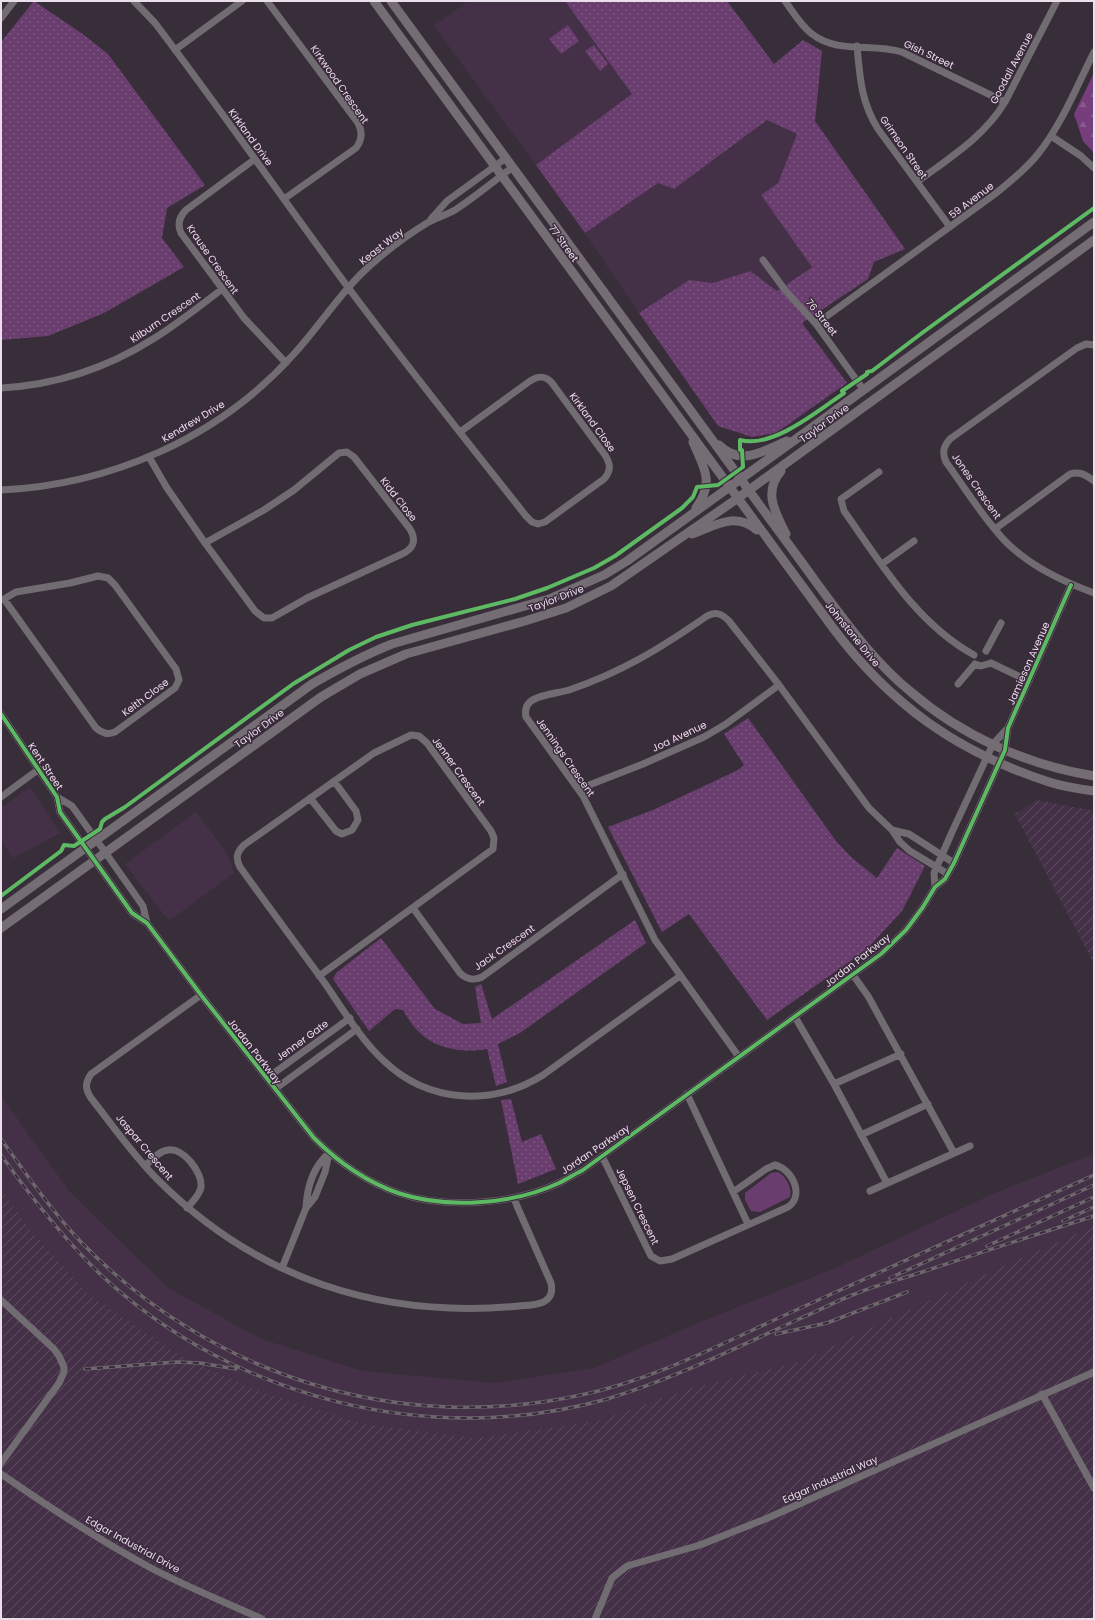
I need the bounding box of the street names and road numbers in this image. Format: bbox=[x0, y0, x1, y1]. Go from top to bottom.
street label: Goodall Avenue bbox=[986, 30, 1037, 107]
street label: Gish Street bbox=[901, 36, 957, 73]
street label: Kirkwood Crescent bbox=[307, 42, 373, 127]
street label: Kirkland Drive bbox=[225, 106, 276, 169]
street label: Grimson Street bbox=[876, 113, 931, 182]
street label: 59 Avenue bbox=[946, 179, 997, 222]
street label: Krause Crescent bbox=[183, 221, 242, 298]
street label: 77 Street bbox=[545, 222, 582, 265]
street label: Keast Way bbox=[356, 224, 407, 269]
street label: Kilburn Crescent bbox=[127, 288, 204, 347]
street label: 76 Street bbox=[802, 296, 841, 339]
street label: Kirkland Close bbox=[566, 389, 619, 455]
street label: Kendrew Drive bbox=[159, 397, 228, 446]
street label: Taylor Drive bbox=[796, 400, 852, 447]
street label: Jones Crescent bbox=[948, 450, 1005, 523]
street label: Kidd Close bbox=[376, 474, 421, 525]
street label: Taylor Drive bbox=[526, 581, 586, 616]
street label: Johnstone Drive bbox=[822, 598, 884, 670]
street label: Jamieson Avenue bbox=[1003, 619, 1053, 707]
street label: Keith Close bbox=[119, 675, 172, 720]
street label: Taylor Drive bbox=[231, 705, 287, 752]
street label: Jennings Crescent bbox=[533, 715, 599, 800]
street label: Joa Avenue bbox=[649, 717, 709, 756]
street label: Jenner Crescent bbox=[428, 734, 489, 809]
street label: Kent Street bbox=[24, 740, 67, 793]
street label: Jack Crescent bbox=[471, 921, 538, 974]
street label: Jordan Parkway bbox=[821, 930, 894, 991]
street label: Jordan Parkway bbox=[224, 1015, 285, 1088]
street label: Jenner Gate bbox=[273, 1016, 331, 1064]
street label: Jaspar Crescent bbox=[112, 1111, 177, 1184]
street label: Jordan Parkway bbox=[558, 1121, 633, 1178]
street label: Jepsen Crescent bbox=[612, 1165, 663, 1248]
street label: Edgar Industrial Way bbox=[780, 1452, 881, 1507]
street label: Edgar Industrial Drive bbox=[83, 1512, 183, 1577]

